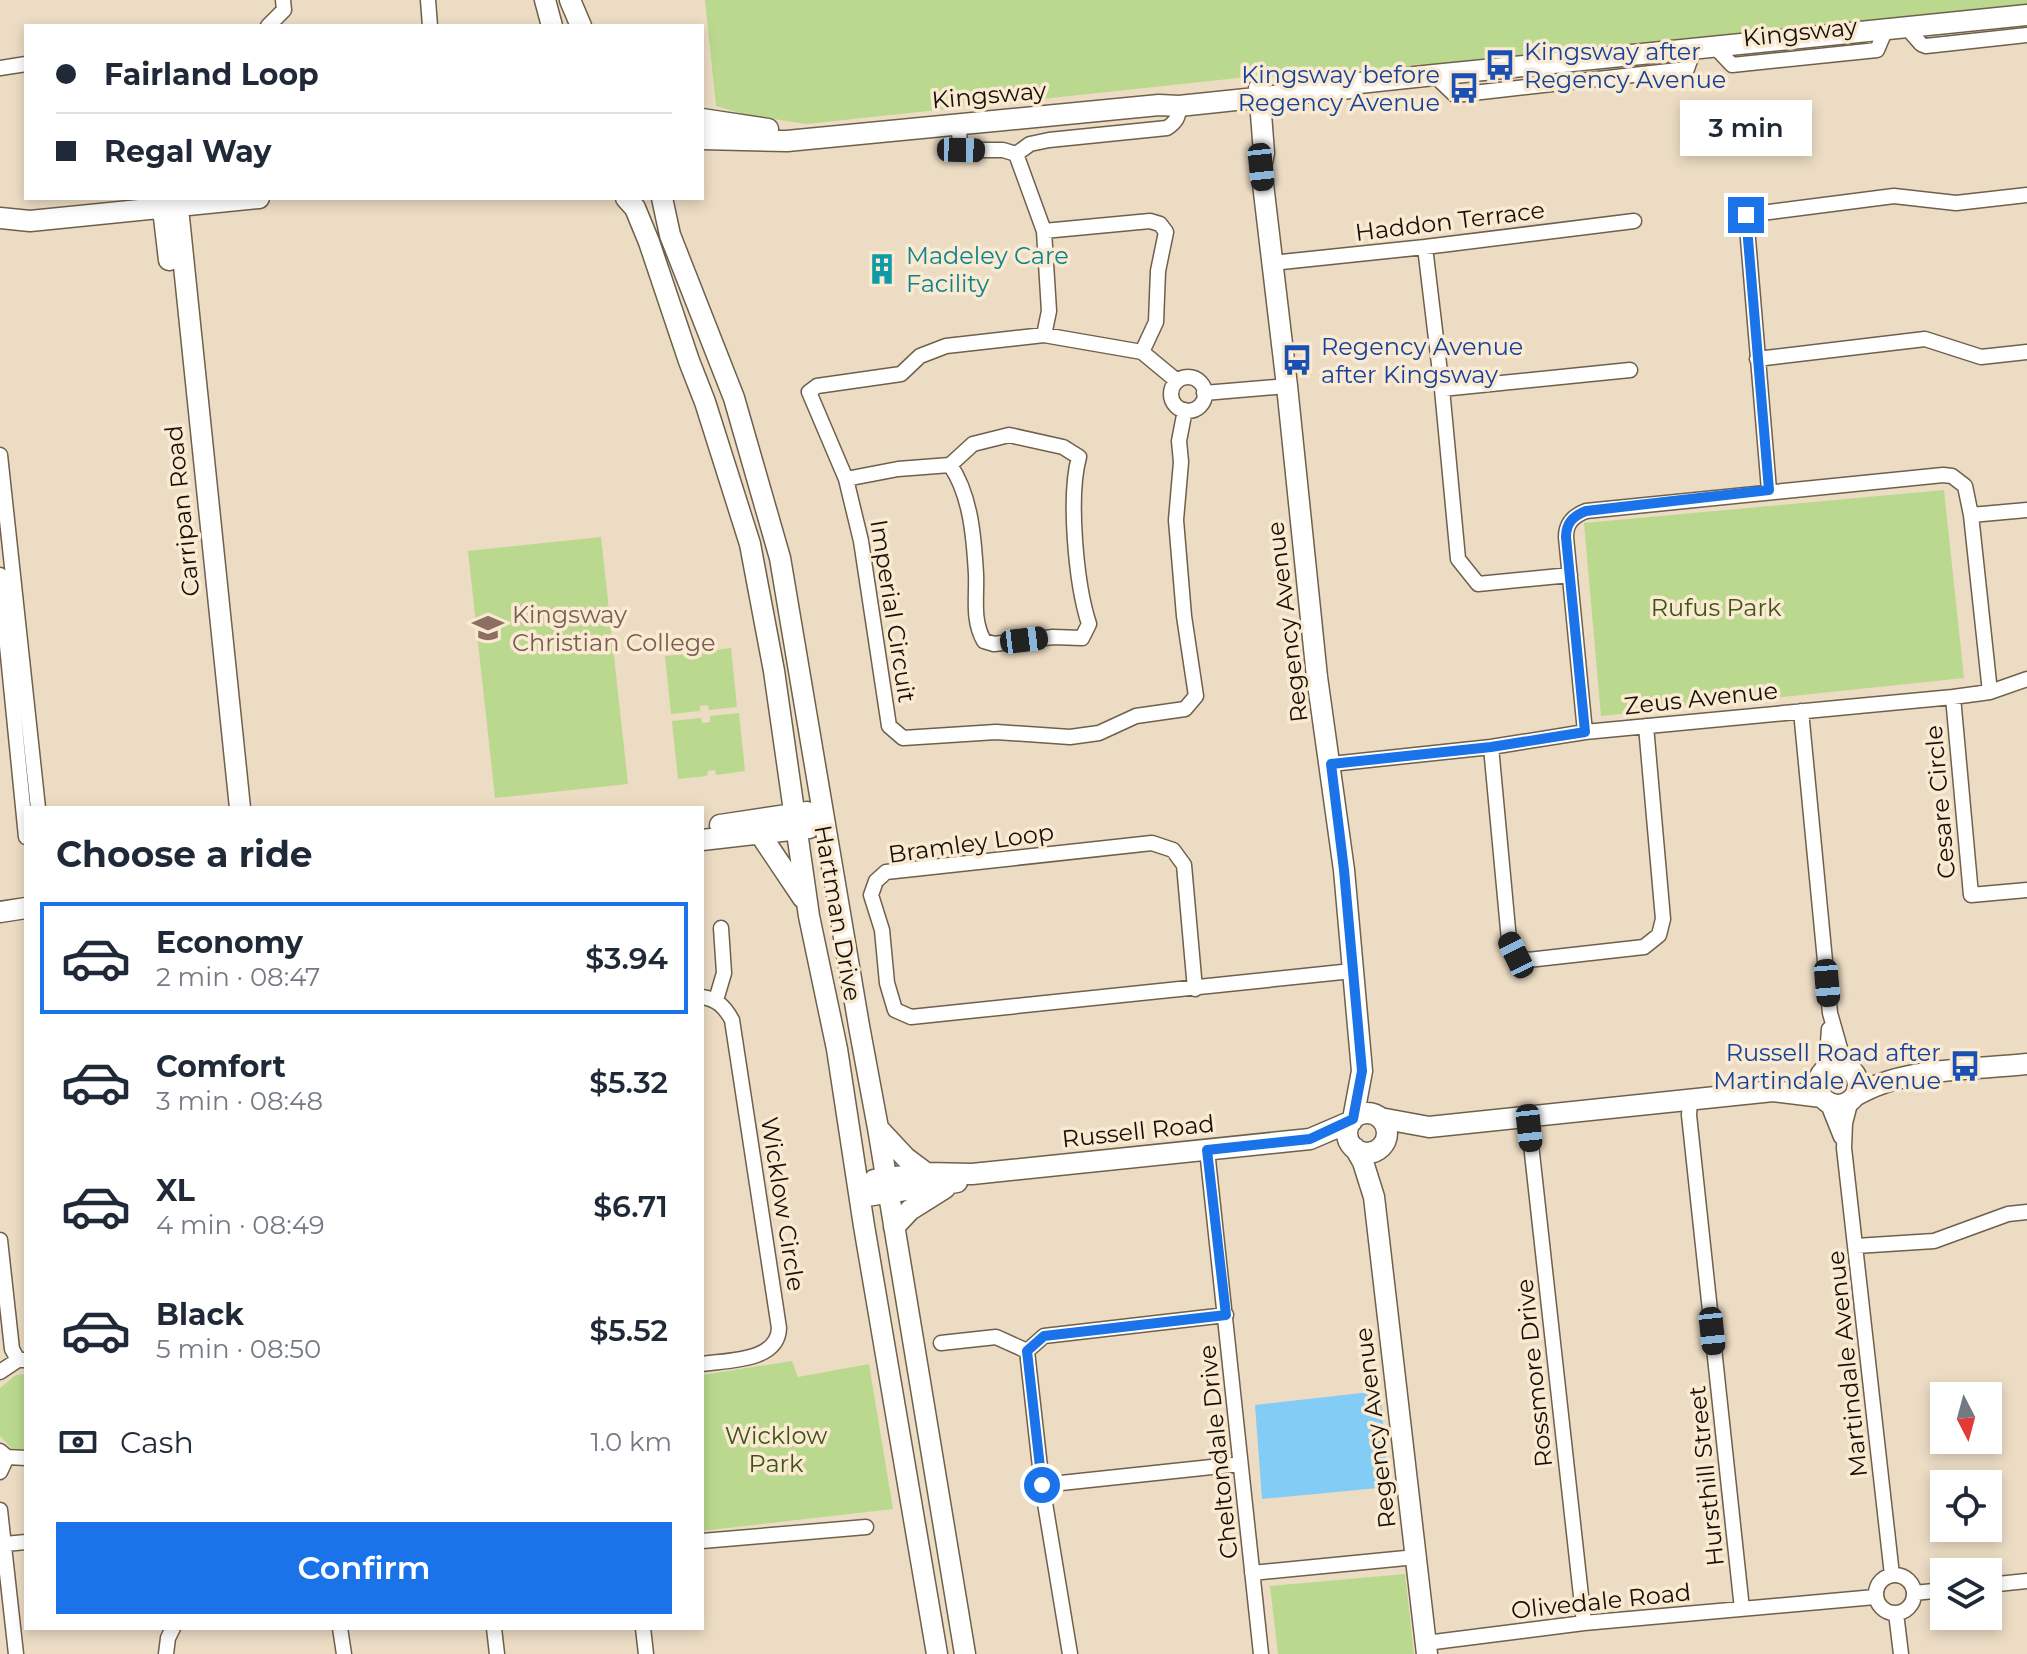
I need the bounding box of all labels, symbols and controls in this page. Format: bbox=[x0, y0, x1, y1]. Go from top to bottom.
street label: Kingsway bbox=[1741, 12, 1859, 52]
place label: Kingsway after Regency Avenue bbox=[1524, 37, 1726, 94]
bus stop icon: Kingsway after Regency Avenue bbox=[1483, 48, 1517, 82]
text: Fairland Loop bbox=[104, 56, 319, 93]
place label: Kingsway before Regency Avenue bbox=[1238, 60, 1440, 117]
bus stop icon: Kingsway before Regency Avenue bbox=[1447, 71, 1481, 105]
street label: Kingsway bbox=[930, 76, 1048, 114]
callout: 3 min bbox=[1680, 99, 1812, 155]
text: 3 min bbox=[1708, 112, 1784, 144]
text: Regal Way bbox=[104, 133, 271, 170]
car bbox=[937, 138, 985, 162]
car bbox=[1247, 142, 1275, 192]
street label: Haddon Terrace bbox=[1354, 195, 1546, 247]
route end bbox=[1728, 197, 1764, 233]
place label: Madeley Care Facility bbox=[906, 241, 1069, 298]
building icon: Madeley Care Facility bbox=[865, 252, 899, 286]
place label: Regency Avenue after Kingsway bbox=[1321, 332, 1523, 389]
bus stop icon: Regency Avenue after Kingsway bbox=[1280, 343, 1314, 377]
street label: Carripan Road bbox=[159, 424, 205, 598]
street label: Imperial Circuit bbox=[864, 518, 922, 705]
street label: Regency Avenue bbox=[1260, 520, 1314, 724]
park label: Rufus Park bbox=[1651, 593, 1782, 622]
place label: Kingsway Christian College bbox=[512, 600, 716, 657]
school or university icon: Kingsway Christian College bbox=[471, 611, 505, 645]
car bbox=[999, 625, 1049, 655]
street label: Zeus Avenue bbox=[1623, 676, 1779, 720]
street label: Cesare Circle bbox=[1919, 724, 1961, 880]
street label: Bramley Loop bbox=[886, 817, 1056, 869]
street label: Hartman Drive bbox=[808, 823, 868, 1003]
text: Choose a ride bbox=[56, 832, 313, 876]
icon: car bbox=[60, 922, 132, 994]
text: Economy bbox=[156, 924, 303, 961]
car bbox=[1495, 928, 1537, 982]
text: $3.94 bbox=[585, 940, 668, 977]
car bbox=[1813, 958, 1841, 1008]
text: 2 min · 08:47 bbox=[156, 961, 320, 993]
place label: Russell Road after Martindale Avenue bbox=[1713, 1038, 1941, 1095]
icon: car bbox=[60, 1046, 132, 1118]
text: Comfort bbox=[156, 1048, 286, 1085]
bus stop icon: Russell Road after Martindale Avenue bbox=[1948, 1049, 1982, 1083]
text: $5.32 bbox=[589, 1064, 668, 1101]
text: 3 min · 08:48 bbox=[156, 1085, 323, 1117]
car bbox=[1515, 1103, 1543, 1153]
street label: Russell Road bbox=[1060, 1109, 1216, 1153]
street label: Wicklow Circle bbox=[755, 1115, 811, 1293]
icon: car bbox=[60, 1170, 132, 1242]
text: XL bbox=[156, 1172, 195, 1209]
text: $6.71 bbox=[593, 1188, 668, 1225]
text: 4 min · 08:49 bbox=[156, 1209, 324, 1241]
street label: Martindale Avenue bbox=[1821, 1249, 1873, 1479]
street label: Rossmore Drive bbox=[1510, 1277, 1558, 1469]
icon: car bbox=[60, 1294, 132, 1366]
text: Black bbox=[156, 1296, 244, 1333]
car bbox=[1698, 1306, 1726, 1356]
text: $5.52 bbox=[589, 1312, 668, 1349]
street label: Regency Avenue bbox=[1348, 1326, 1402, 1530]
text: 5 min · 08:50 bbox=[156, 1333, 321, 1365]
street label: Cheltondale Drive bbox=[1192, 1344, 1244, 1560]
north arrow bbox=[1930, 1382, 2002, 1454]
map controls bbox=[1930, 1382, 2002, 1630]
street label: Hursthill Street bbox=[1682, 1384, 1730, 1568]
icon: cash bbox=[56, 1420, 100, 1464]
park label: Wicklow Park bbox=[725, 1421, 827, 1478]
text: Cash bbox=[120, 1424, 194, 1461]
text: 1.0 km bbox=[590, 1426, 672, 1458]
route start bbox=[1024, 1467, 1060, 1503]
button: locate bbox=[1930, 1470, 2002, 1542]
button: Confirm bbox=[56, 1522, 672, 1614]
button: layers bbox=[1930, 1558, 2002, 1630]
street label: Olivedale Road bbox=[1510, 1577, 1692, 1625]

